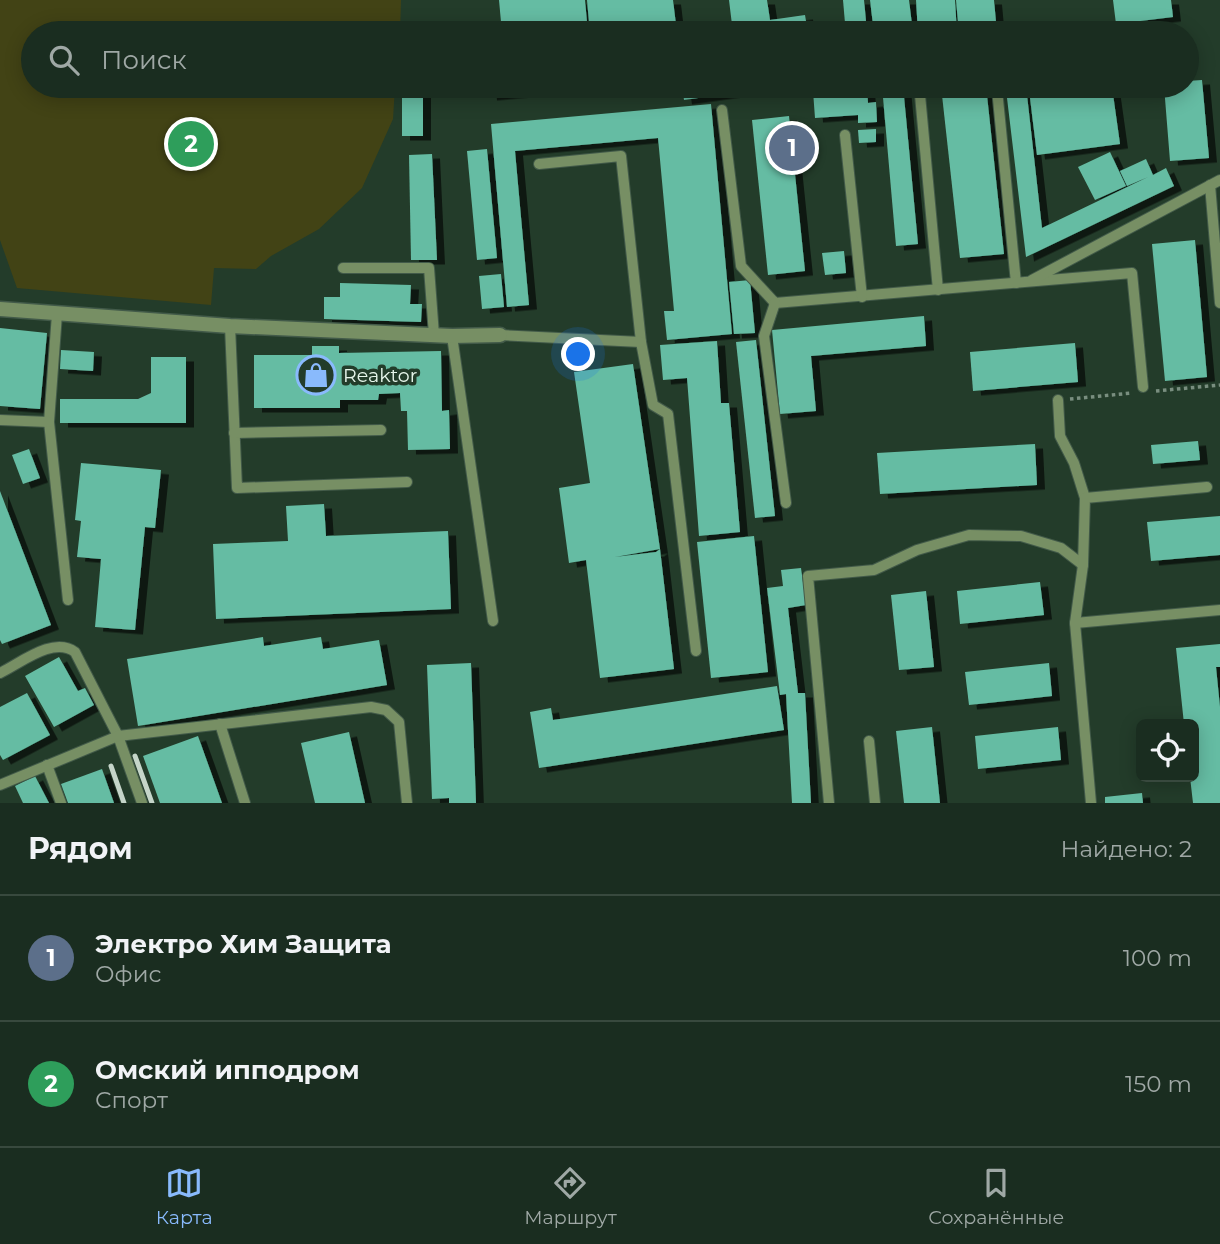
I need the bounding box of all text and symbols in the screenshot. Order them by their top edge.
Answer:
search box [21,21,1199,98]
icon: search [45,41,83,79]
text: Поиск [101,44,187,76]
pin: 2 [168,118,214,170]
pin: 1 [769,122,815,174]
your location [561,337,595,371]
shop icon: Reaktor [295,354,337,396]
place label: Reaktor [343,364,417,387]
map controls [1136,719,1199,782]
button: locate [1136,719,1199,782]
text: Рядом [28,830,133,867]
text: Найдено: 2 [1061,835,1192,863]
text: Электро Хим Защита [95,928,392,960]
text: 1 [46,944,56,972]
text: 100 m [1123,944,1192,972]
text: Офис [95,960,161,988]
text: Омский ипподром [95,1054,360,1086]
text: 2 [44,1070,58,1098]
text: 150 m [1125,1070,1192,1098]
text: Спорт [95,1086,168,1114]
tab: Карта [156,1164,213,1229]
tab: Маршрут [524,1164,617,1229]
tab: Сохранённые [928,1164,1064,1229]

